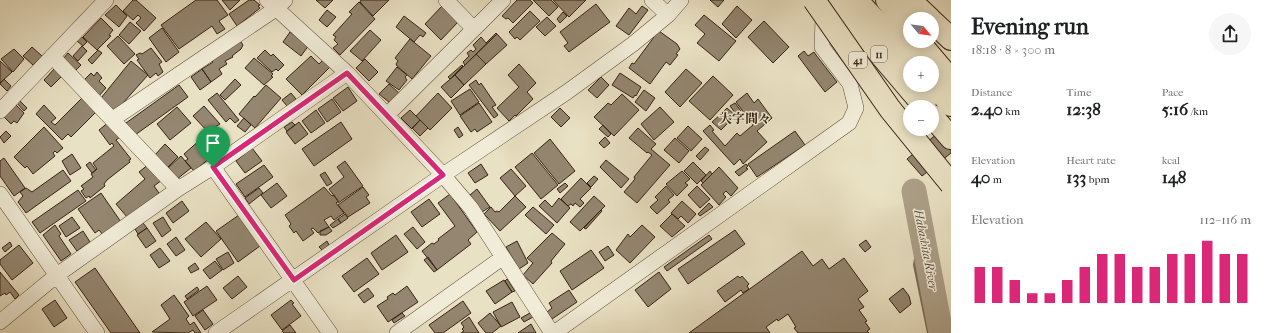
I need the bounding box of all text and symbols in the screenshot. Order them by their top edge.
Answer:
north arrow [903,12,939,48]
map controls [903,12,939,136]
button: share [1209,13,1251,55]
text: Evening run [971,14,1089,40]
text: 18:18 · 8 × 300 m [971,42,1055,57]
road number: 11 [871,46,887,62]
road number: 41 [849,52,867,68]
button: + [903,56,939,92]
text: Distance [971,86,1012,99]
text: Time [1066,86,1091,99]
text: Pace [1162,86,1184,99]
text: 2.40 [971,99,1003,119]
text: 12:38 [1066,99,1101,119]
text: 5:16 [1162,99,1188,119]
button: − [903,100,939,136]
text: km [1003,105,1020,118]
text: /km [1188,105,1208,118]
district label: 大字間々 [719,111,771,126]
pin [196,126,230,167]
icon: arrive [202,132,224,154]
text: Elevation [971,154,1015,167]
text: Heart rate [1066,154,1116,167]
text: kcal [1162,154,1180,167]
text: 40 [971,167,990,187]
text: 133 [1066,167,1086,187]
text: 148 [1162,167,1186,187]
text: m [990,173,1002,186]
text: bpm [1086,173,1110,186]
water label: Habashita River [911,208,941,293]
text: Elevation [971,212,1024,227]
text: 112–116 m [1200,212,1251,227]

